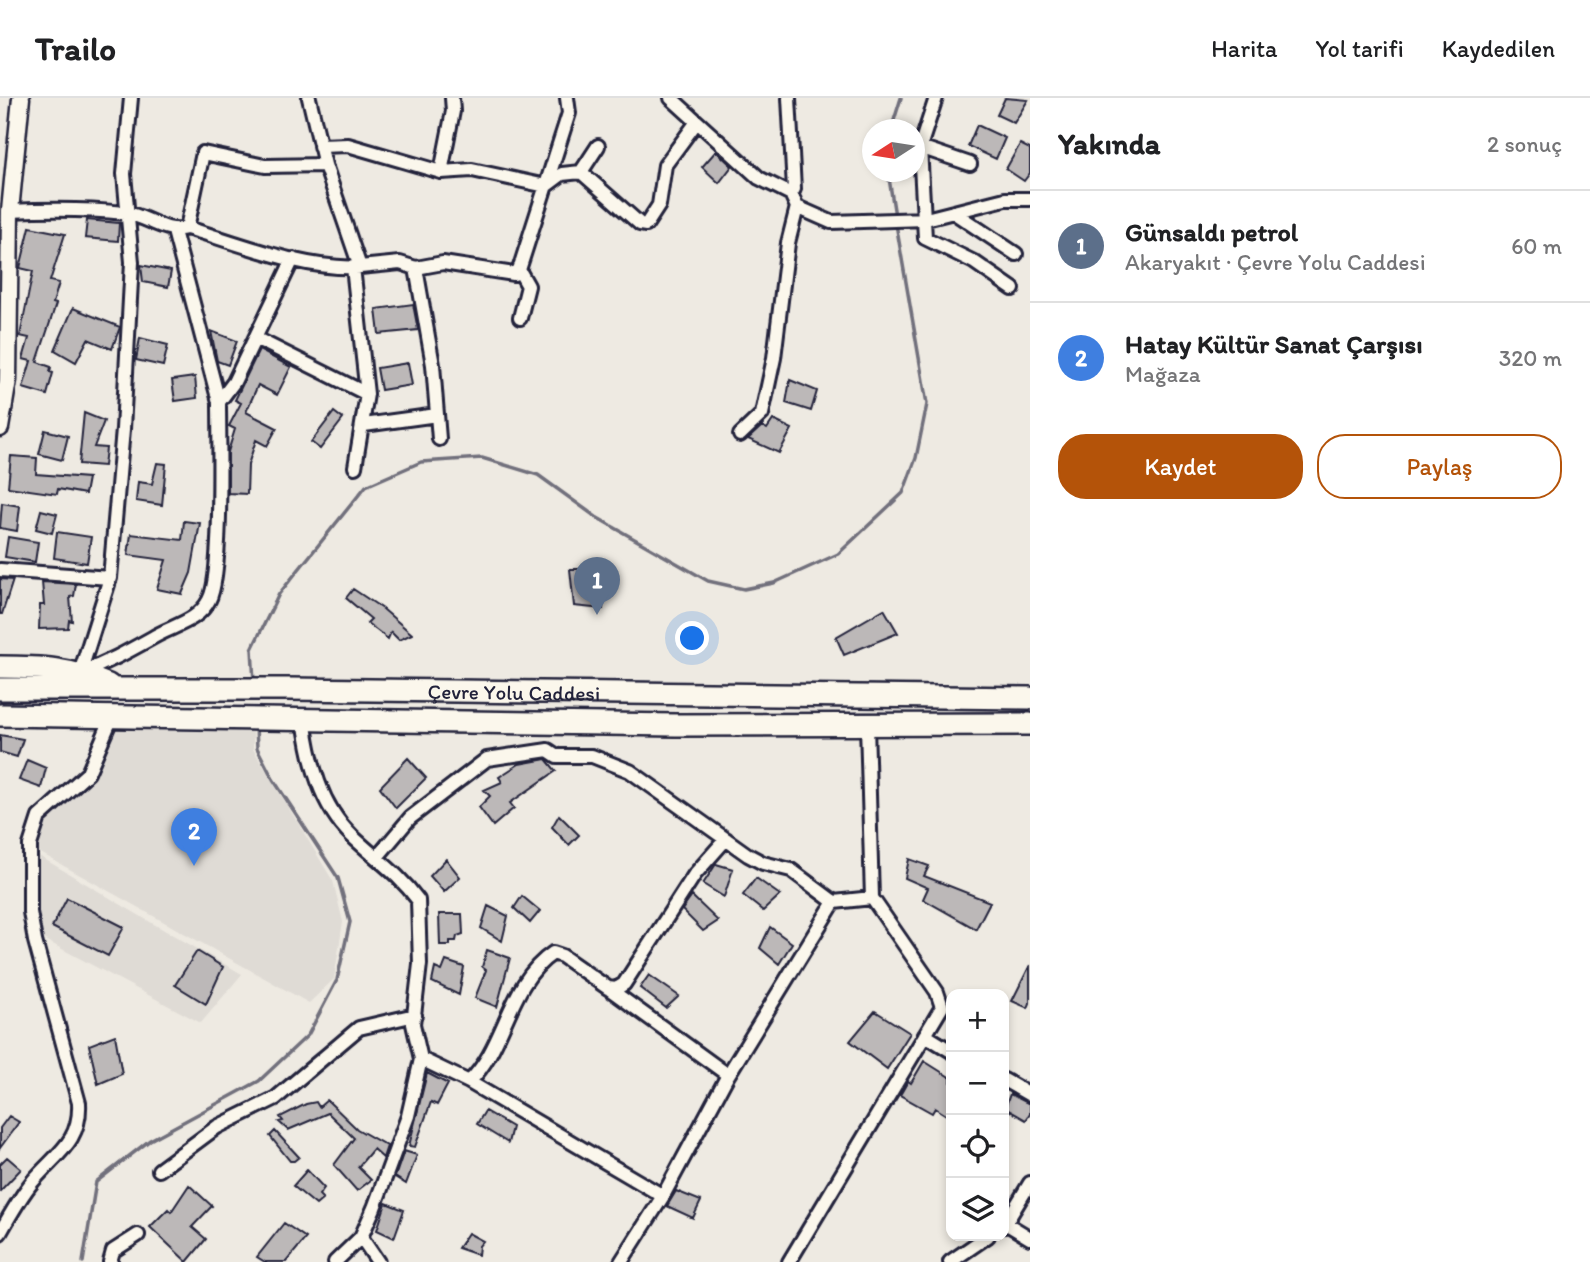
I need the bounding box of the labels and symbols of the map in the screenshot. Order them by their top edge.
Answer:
north arrow [862,119,925,182]
pin: 1 [574,557,620,615]
your location [675,621,709,655]
street label: Çevre Yolu Caddesi [428,678,600,705]
pin: 2 [171,808,217,866]

